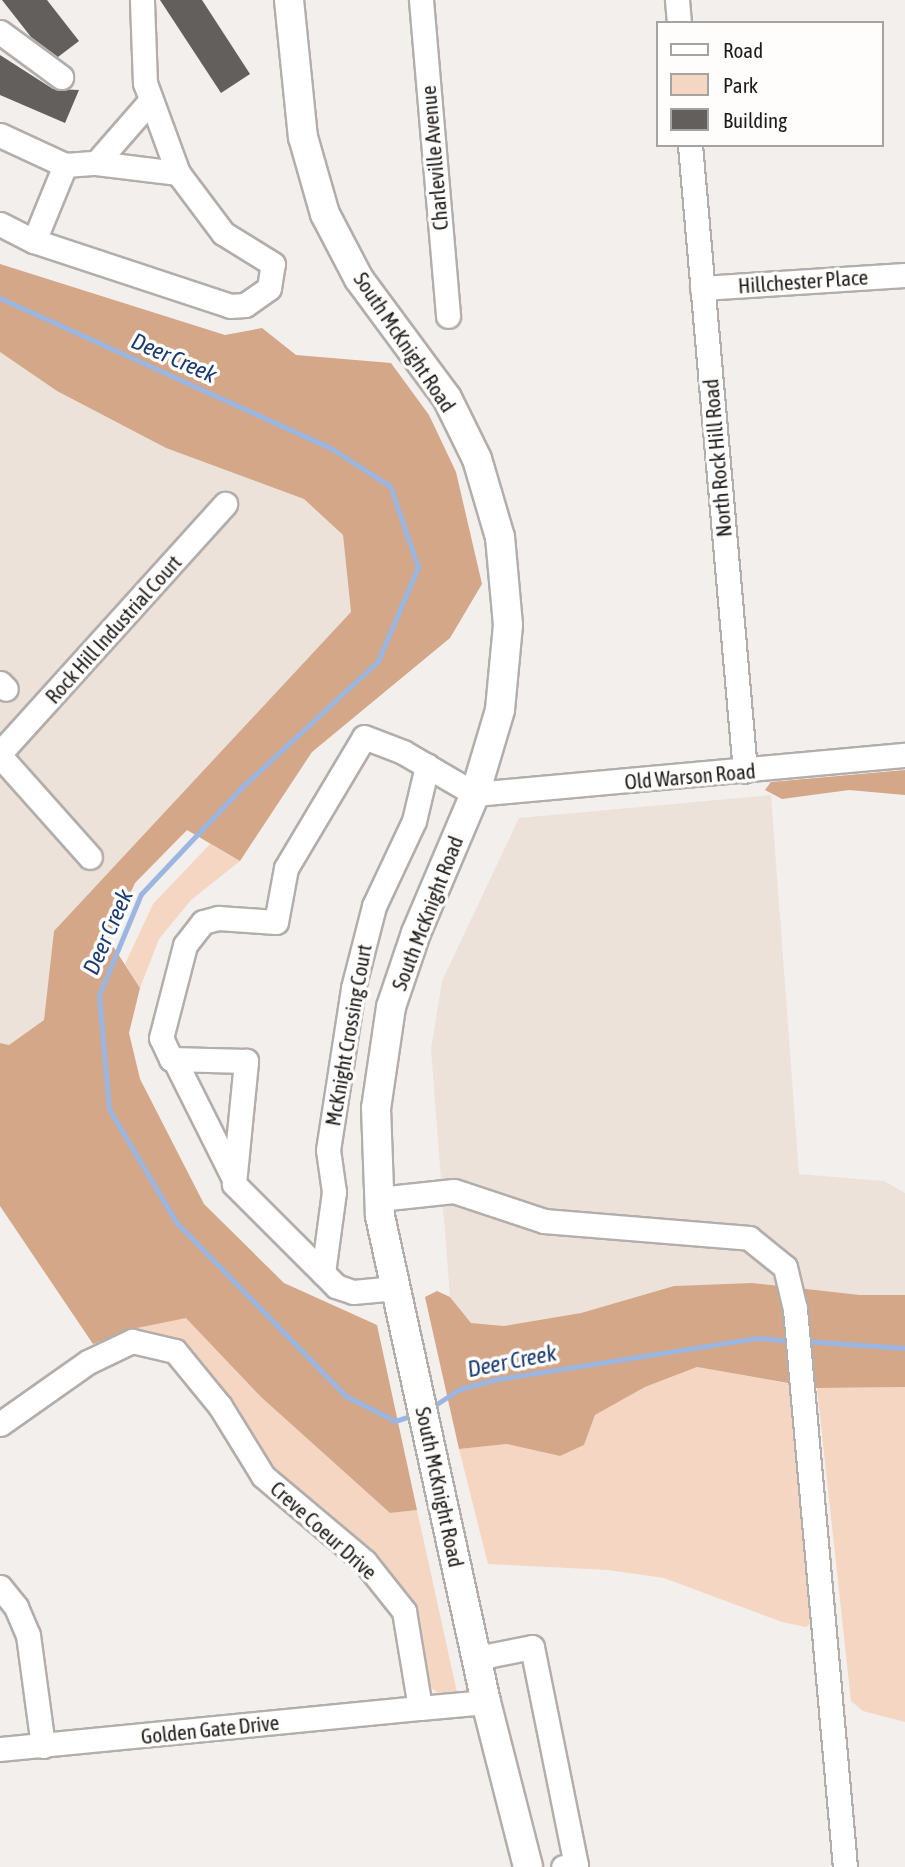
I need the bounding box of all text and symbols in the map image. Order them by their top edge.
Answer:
legend [656,21,884,147]
text: Road [723,38,763,62]
text: Park [723,73,758,97]
street label: Charleville Avenue [415,85,453,231]
text: Building [723,108,787,132]
street label: Hillchester Place [737,264,869,298]
street label: South McKnight Road [349,267,461,417]
water label: Deer Creek [127,327,221,389]
street label: North Rock Hill Road [698,378,736,538]
street label: Rock Hill Industrial Court [40,550,186,708]
street label: Old Warson Road [623,758,757,794]
street label: South McKnight Road [386,832,468,994]
water label: Deer Creek [77,885,139,979]
street label: McKnight Crossing Court [320,942,376,1128]
water label: Deer Creek [465,1339,559,1383]
street label: South McKnight Road [411,1405,469,1569]
street label: Creve Coeur Drive [266,1476,382,1584]
street label: Golden Gate Drive [140,1709,280,1749]

